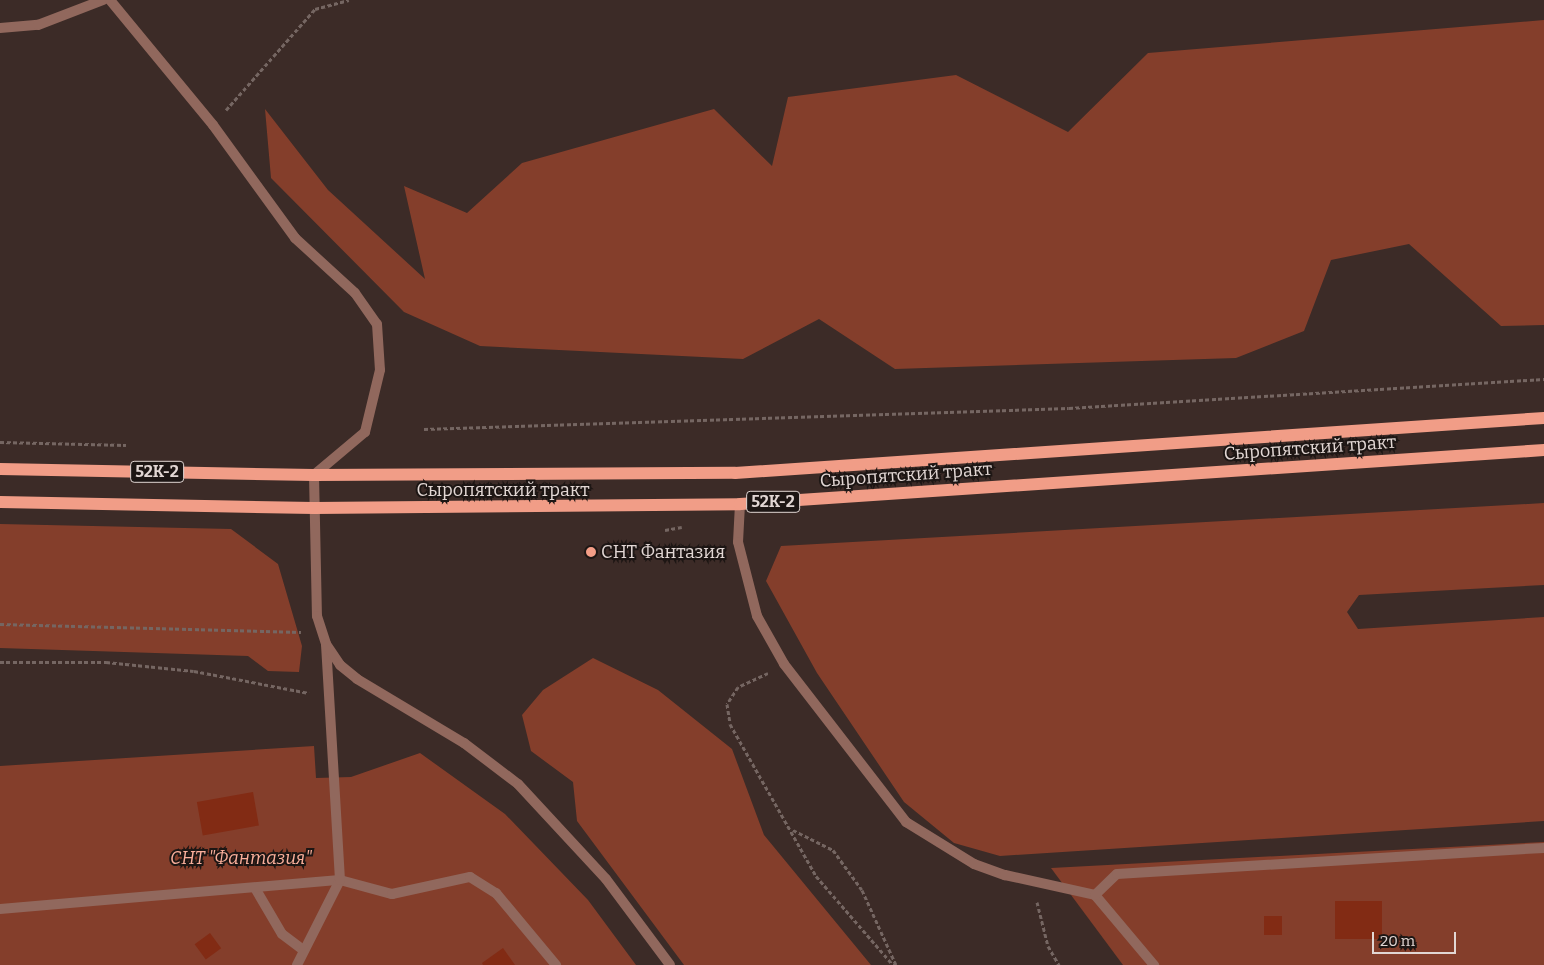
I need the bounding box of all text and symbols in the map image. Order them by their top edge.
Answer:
street label: Сыропятский тракт [1223,431,1397,465]
road number: 52К-2 [130,458,184,486]
street label: Сыропятский тракт [819,458,993,492]
street label: Сыропятский тракт [417,479,589,501]
road number: 52К-2 [746,488,800,516]
place label: СНТ Фантазия [601,541,725,563]
marker: СНТ Фантазия [585,546,597,558]
park label: СНТ "Фантазия" [170,847,312,869]
scale bar [1374,922,1458,954]
text: 20 m [1380,932,1415,950]

